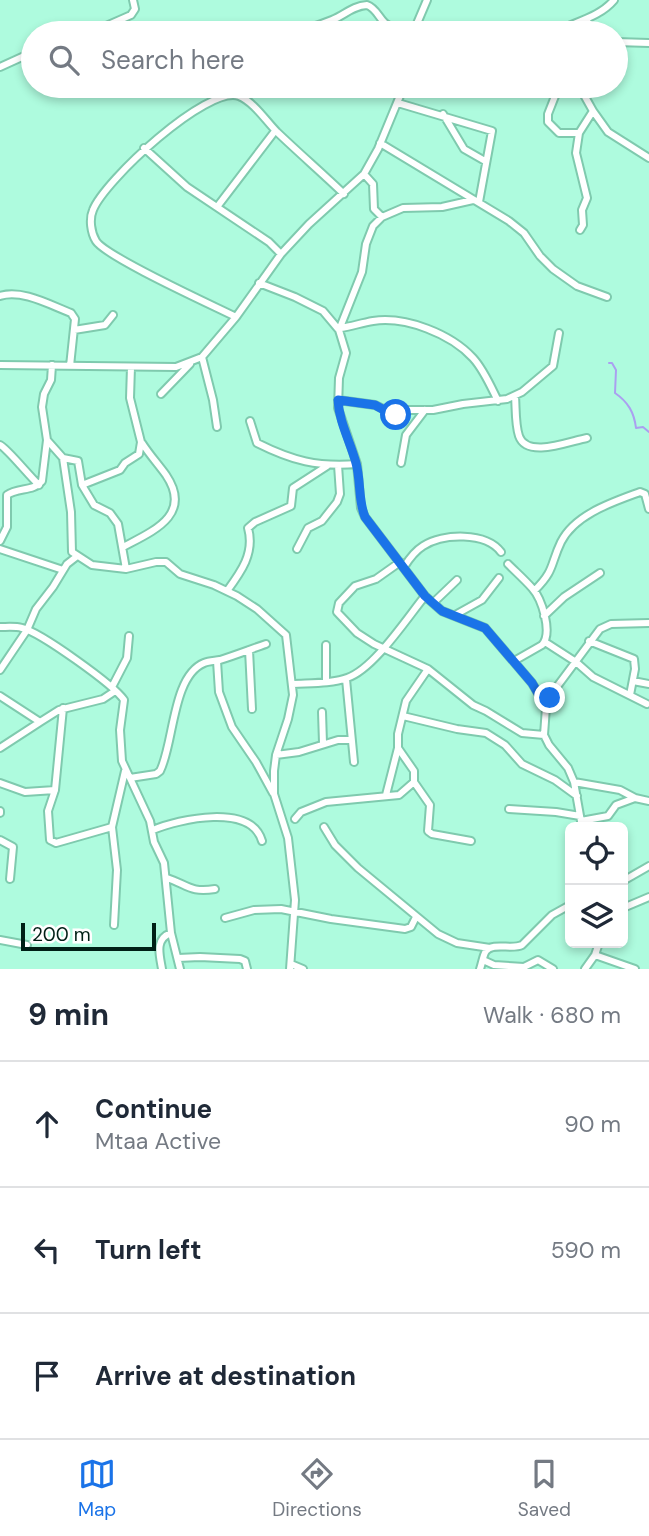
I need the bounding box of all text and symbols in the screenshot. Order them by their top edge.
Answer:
search box [21,21,628,98]
icon: search [45,41,83,79]
text: Search here [101,43,244,77]
route start [380,399,411,430]
route end [534,682,565,713]
map controls [565,822,628,948]
button: locate [565,822,628,885]
button: layers [565,885,628,948]
scale bar [21,920,156,952]
text: 200 m [32,922,91,947]
text: 9 min [28,995,109,1034]
text: Walk · 680 m [483,1000,621,1030]
text: Continue [95,1092,212,1126]
icon: ahead [28,1105,66,1143]
text: 90 m [564,1109,621,1139]
text: Mtaa Active [95,1126,221,1156]
icon: left [28,1231,66,1269]
text: Turn left [95,1233,202,1267]
text: 590 m [551,1235,621,1265]
icon: arrive [28,1357,66,1395]
text: Arrive at destination [95,1359,356,1393]
tab: Map [78,1455,116,1522]
tab: Directions [272,1455,362,1522]
tab: Saved [518,1455,571,1522]

